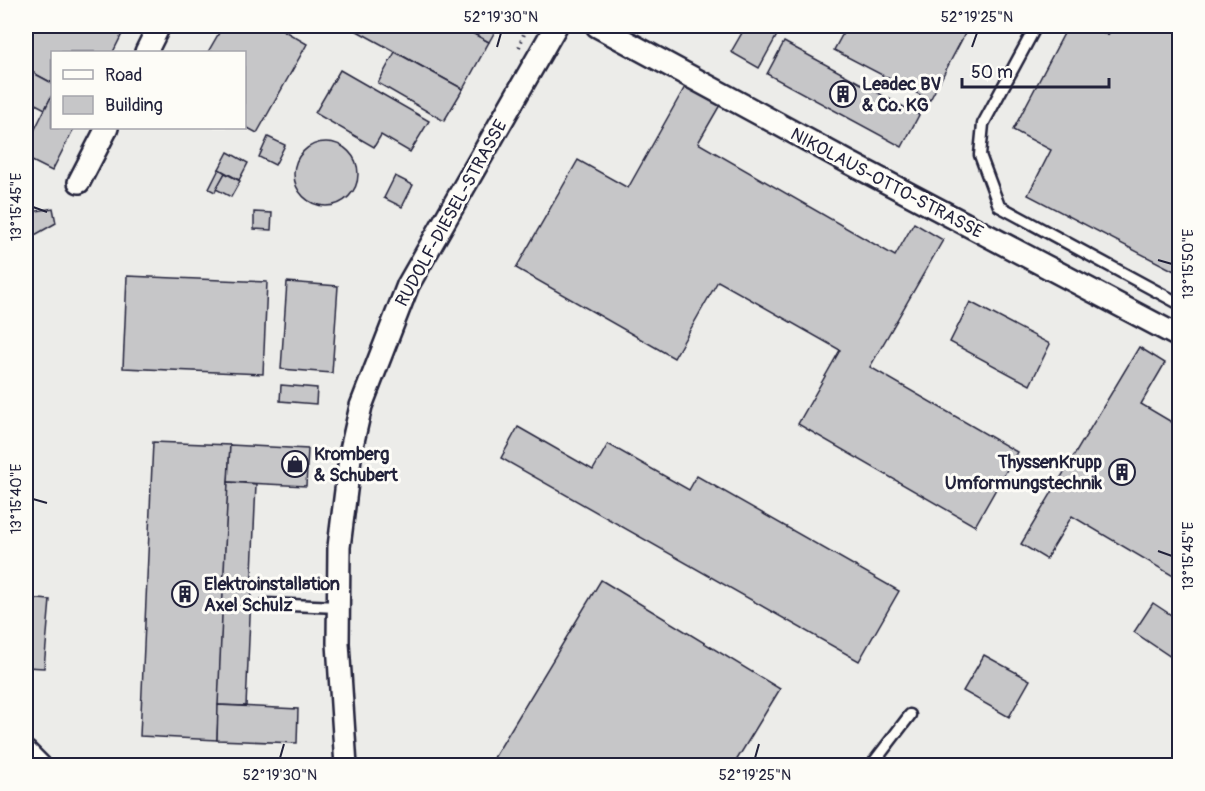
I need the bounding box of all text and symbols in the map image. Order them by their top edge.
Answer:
text: 52°19'30"N [464,8,538,27]
text: 52°19'25"N [941,8,1013,27]
legend [51,51,246,129]
scale bar [962,51,1109,89]
text: 50 m [971,61,1013,84]
text: Road [105,64,142,87]
place label: Leadec BV & Co. KG [862,73,942,117]
building icon: Leadec BV & Co. KG [828,79,858,109]
text: Building [105,94,163,117]
street label: RUDOLF-DIESEL-STRASSE [390,116,512,311]
street label: NIKOLAUS-OTTO-STRASSE [786,123,987,244]
text: 13°15'45"E [7,173,26,241]
text: 13°15'50"E [1179,229,1198,299]
place label: Kromberg & Schubert [314,443,398,487]
shop icon: Kromberg & Schubert [280,449,310,479]
place label: ThyssenKrupp Umformungstechnik [945,451,1102,495]
building icon: ThyssenKrupp Umformungstechnik [1107,457,1137,487]
text: 13°15'40"E [7,463,26,534]
text: 13°15'45"E [1179,522,1198,590]
place label: Elektroinstallation Axel Schulz [204,573,340,617]
building icon: Elektroinstallation Axel Schulz [170,579,200,609]
text: 52°19'30"N [243,766,317,785]
text: 52°19'25"N [719,766,791,785]

